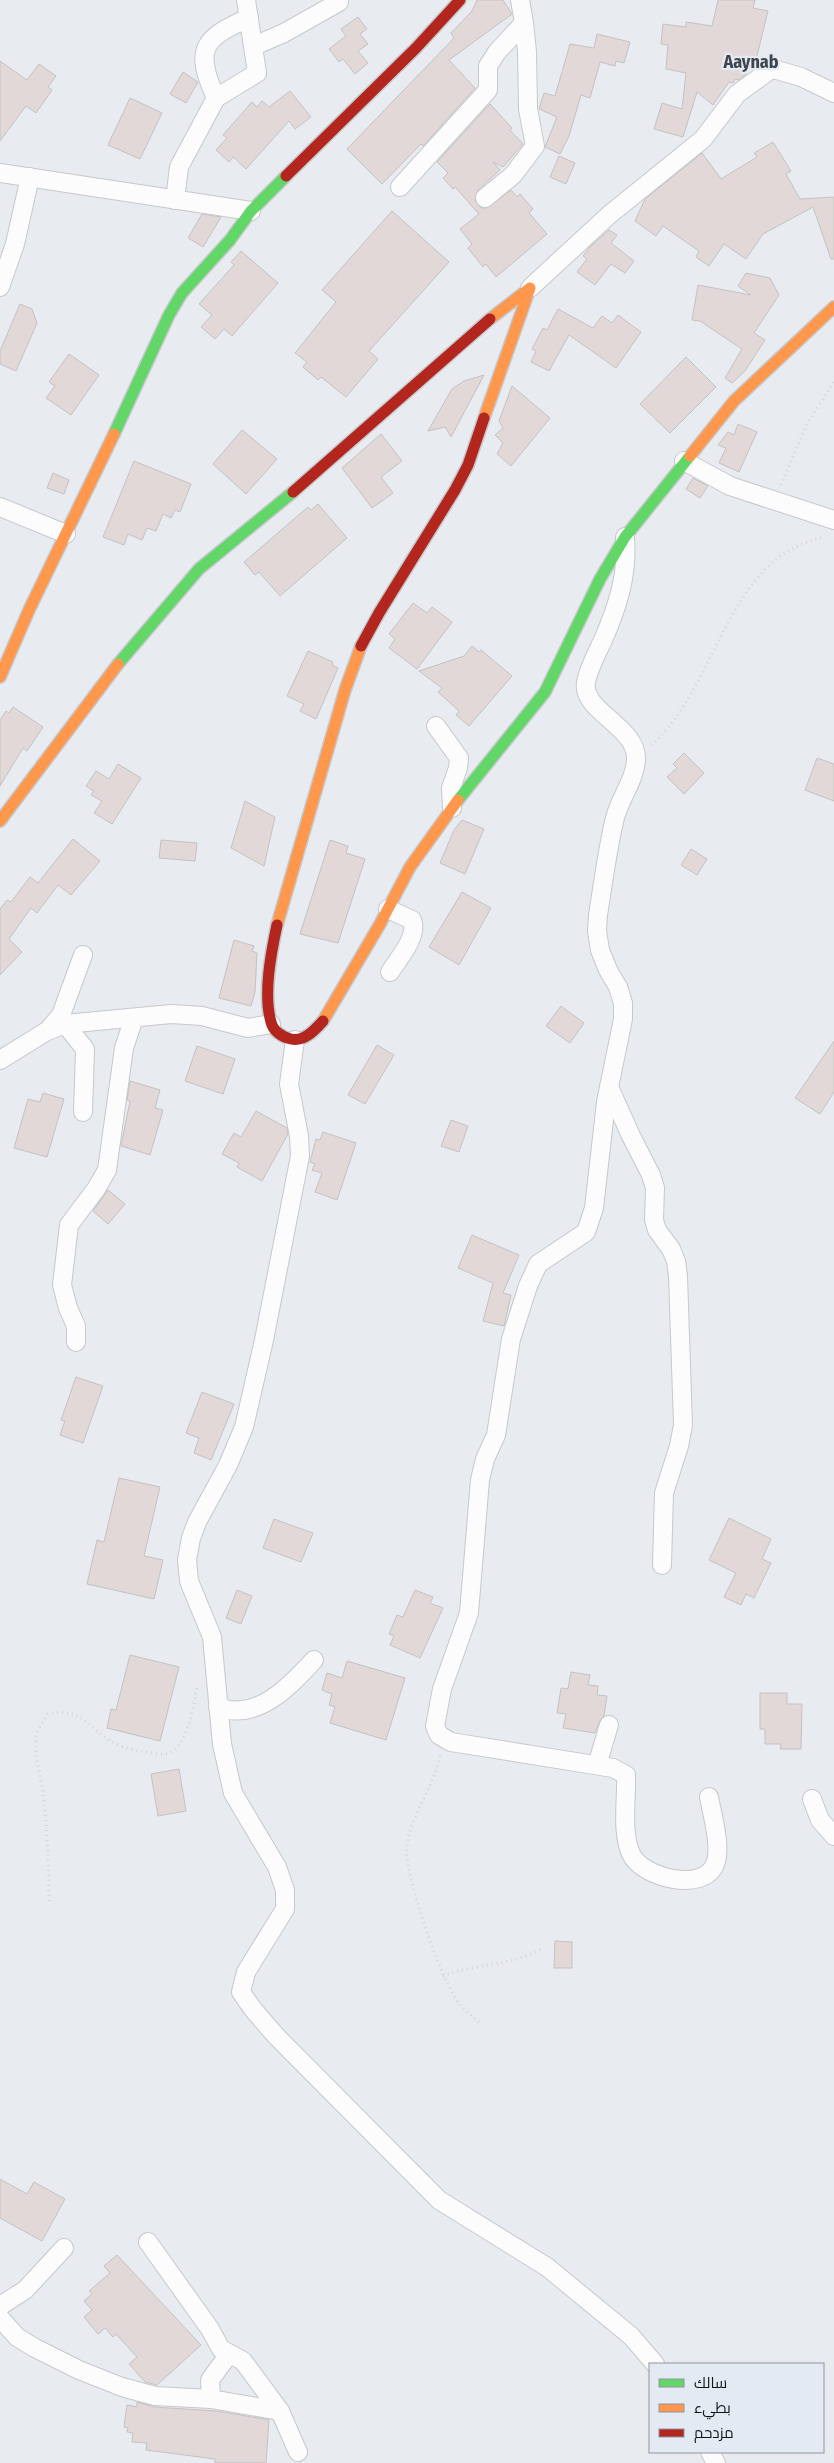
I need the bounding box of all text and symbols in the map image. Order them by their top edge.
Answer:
district label: Aaynab [722,51,779,73]
legend [649,2363,824,2453]
text: سالك [694,2374,727,2392]
text: بطيء [694,2399,731,2420]
text: مزدحم [694,2424,734,2443]

